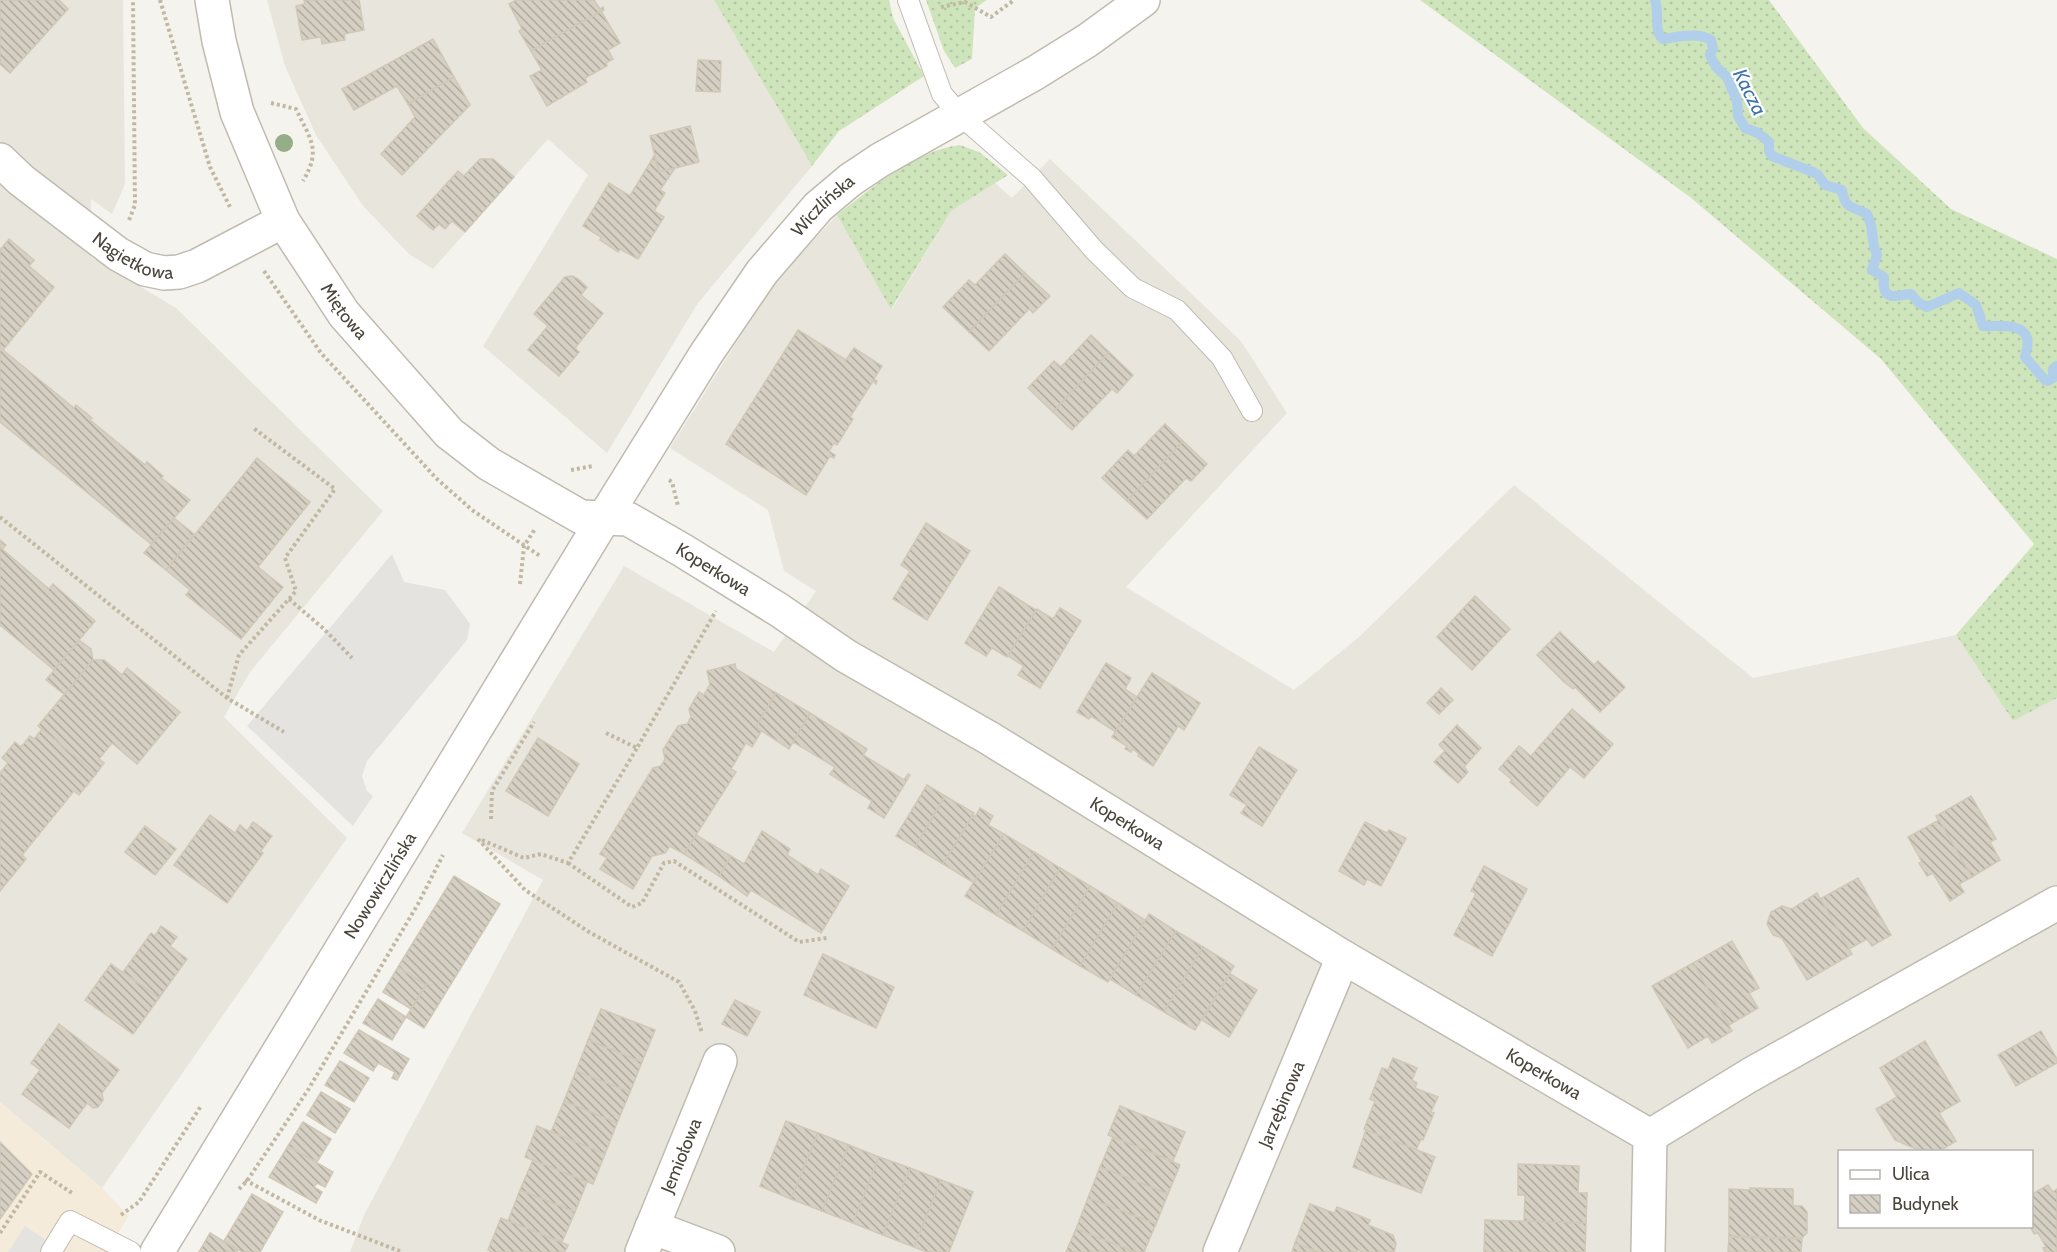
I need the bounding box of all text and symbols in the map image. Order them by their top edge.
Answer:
water label: Kacza [1728,65,1772,119]
street label: Wiczlińska [787,170,859,241]
street label: Nagietkowa [88,227,174,284]
street label: Miętowa [316,279,372,344]
street label: Koperkowa [672,538,755,601]
street label: Koperkowa [1086,792,1169,855]
street label: Nowowiczlińska [339,828,421,943]
street label: Koperkowa [1502,1043,1586,1105]
street label: Jarzębinowa [1253,1057,1310,1152]
street label: Jemiołowa [656,1115,707,1197]
legend [1838,1150,2033,1228]
text: Ulica [1892,1163,1930,1185]
text: Budynek [1892,1193,1959,1215]

